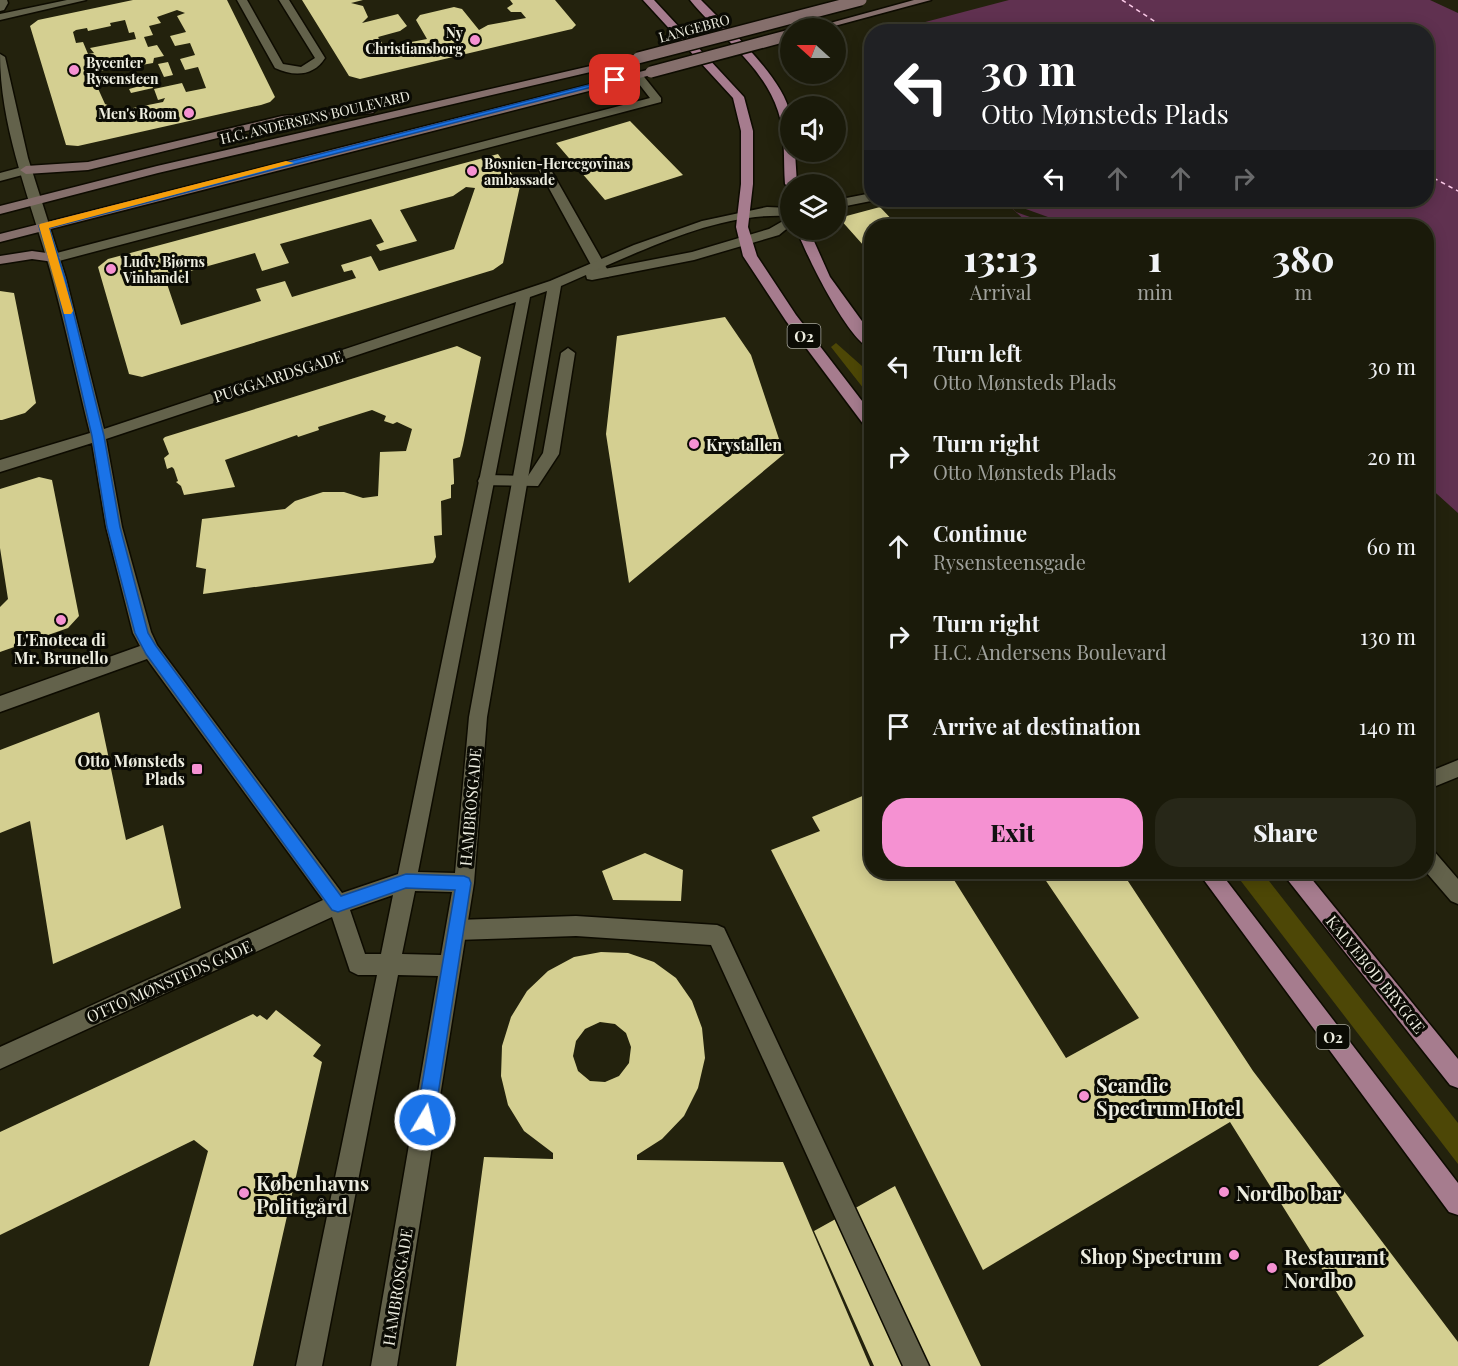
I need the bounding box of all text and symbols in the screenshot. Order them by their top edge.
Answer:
street label: LANGEBRO [656,9,732,47]
north arrow [780,18,846,84]
map controls [780,18,846,240]
place label: Ny Christiansborg [365,23,464,58]
marker: Ny Christiansborg [468,33,482,47]
text: 30 m [981,41,1076,97]
icon: left [882,48,960,126]
place label: Bycenter Rysensteen [86,53,159,88]
pin [589,54,640,105]
marker: Bycenter Rysensteen [67,63,81,77]
icon: arrive [598,63,631,96]
street label: H.C. ANDERSENS BOULEVARD [218,86,412,148]
text: Otto Mønsteds Plads [981,95,1229,131]
button: sound [780,96,846,162]
place label: Men's Room [98,104,177,123]
marker: Men's Room [182,106,196,120]
place label: Bosnien-Hercegovinas ambassade [484,154,630,189]
icon: left [1038,162,1071,195]
icon: ahead [1101,162,1134,195]
icon: ahead [1164,162,1197,195]
icon: right [1227,162,1260,195]
marker: Bosnien-Hercegovinas ambassade [465,164,479,178]
button: layers [780,174,846,240]
text: 13:13 [963,233,1038,281]
text: 1 [1148,233,1162,281]
text: 380 [1272,233,1335,281]
place label: Ludv. Bjørns Vinhandel [122,252,205,287]
marker: Ludv. Bjørns Vinhandel [104,262,118,276]
text: Arrival [970,278,1031,305]
text: min [1137,278,1173,305]
text: m [1294,278,1312,305]
road number: O2 [788,324,820,348]
text: Turn left [933,338,1022,368]
street label: PUGGAARDSGADE [210,345,346,407]
icon: left [882,350,915,383]
text: 30 m [1368,351,1416,381]
text: Otto Mønsteds Plads [933,368,1117,395]
text: Turn right [933,428,1039,458]
place label: Krystallen [706,434,782,455]
marker: Krystallen [687,437,701,451]
icon: right [882,440,915,473]
text: 20 m [1367,441,1416,471]
text: Otto Mønsteds Plads [933,458,1117,485]
text: Continue [933,518,1027,548]
icon: ahead [882,530,915,563]
text: 60 m [1366,531,1416,561]
text: Rysensteensgade [933,548,1086,575]
text: Turn right [933,608,1039,638]
marker: L'Enoteca di Mr. Brunello [54,613,68,627]
icon: right [882,620,915,653]
text: 130 m [1360,621,1416,651]
place label: L'Enoteca di Mr. Brunello [14,629,108,668]
text: H.C. Andersens Boulevard [933,638,1167,665]
icon: arrive [882,710,915,743]
text: Arrive at destination [933,711,1141,741]
text: 140 m [1359,711,1416,741]
street label: HAMBROSGADE [454,747,486,867]
place label: Otto Mønsteds Plads [77,750,185,789]
marker: Otto Mønsteds Plads [190,762,204,776]
button: Exit [882,798,1143,867]
button: Share [1155,798,1416,867]
street label: KALVEBOD BRYGGE [1322,911,1430,1037]
street label: OTTO MØNSTEDS GADE [83,935,255,1027]
road number: O2 [1316,1025,1350,1049]
place label: Scandic Spectrum Hotel [1096,1071,1241,1121]
position arrow [393,1088,457,1152]
marker: Scandic Spectrum Hotel [1077,1089,1091,1103]
place label: Københavns Politigård [256,1169,369,1219]
place label: Nordbo bar [1236,1179,1342,1206]
marker: Nordbo bar [1217,1185,1231,1199]
marker: Københavns Politigård [237,1186,251,1200]
street label: HAMBROSGADE [377,1227,417,1347]
place label: Shop Spectrum [1080,1242,1222,1269]
place label: Restaurant Nordbo [1284,1243,1387,1293]
marker: Shop Spectrum [1227,1248,1241,1262]
marker: Restaurant Nordbo [1265,1261,1279,1275]

